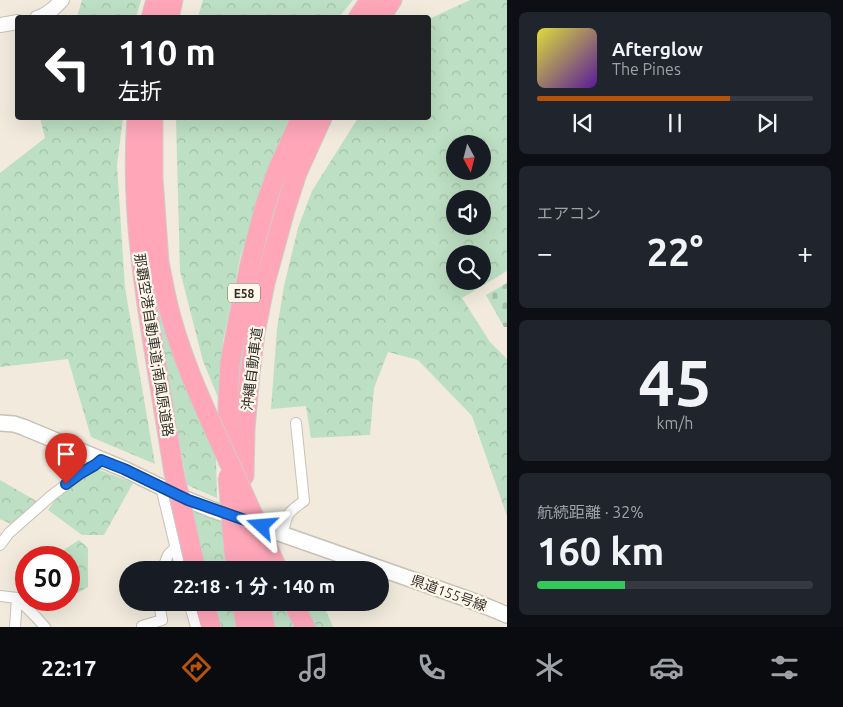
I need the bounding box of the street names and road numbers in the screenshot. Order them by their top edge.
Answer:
street label: 那覇空港自動車道;南風原道路 [132,252,176,438]
road number: E58 [228,284,260,302]
street label: 沖縄自動車道 [239,326,265,412]
street label: 県道155号線 [409,572,489,614]

